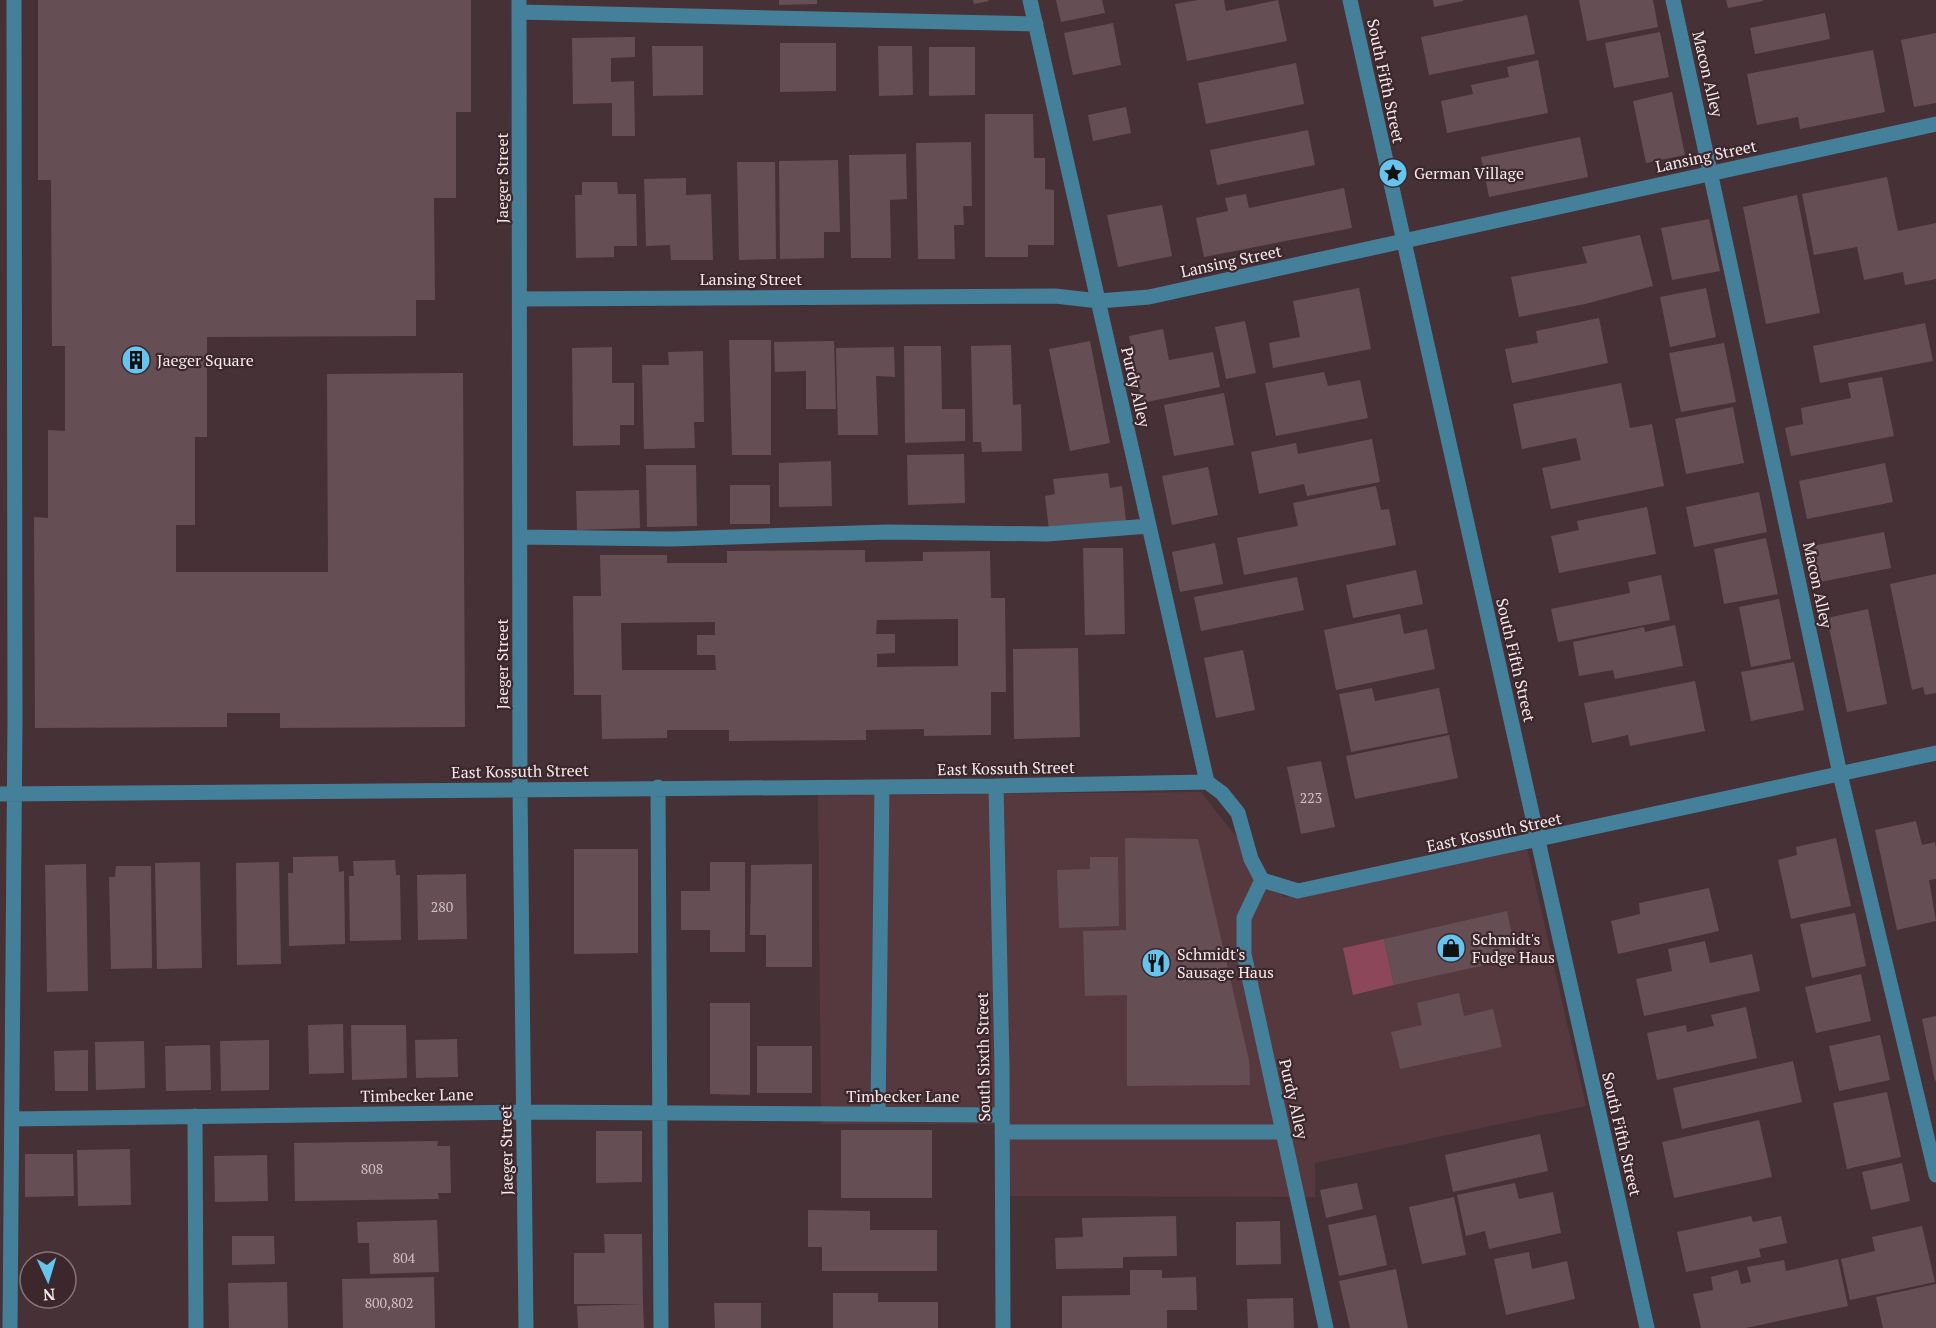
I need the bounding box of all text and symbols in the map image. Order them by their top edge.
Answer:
street label: South Fifth Street [1362,17,1410,145]
street label: Macon Alley [1687,29,1729,120]
street label: Jaeger Street [491,133,513,223]
street label: Lansing Street [1654,135,1759,177]
place icon: German Village [1377,157,1409,189]
place label: German Village [1414,162,1524,184]
street label: Lansing Street [1179,240,1284,282]
street label: Lansing Street [700,268,802,290]
building icon: Jaeger Square [120,344,152,376]
street label: Purdy Alley [1116,345,1156,430]
place label: Jaeger Square [157,349,254,371]
street label: Macon Alley [1798,540,1838,631]
street label: South Fifth Street [1491,596,1541,724]
street label: Jaeger Street [491,619,513,709]
street label: East Kossuth Street [937,756,1075,780]
street label: East Kossuth Street [451,759,589,783]
house number: 223 [1300,788,1322,807]
street label: East Kossuth Street [1424,807,1564,857]
house number: 280 [431,897,453,916]
place label: Schmidt's Fudge Haus [1472,928,1555,968]
shop icon: Schmidt's Fudge Haus [1435,932,1467,964]
place label: Schmidt's Sausage Haus [1177,943,1274,983]
restaurant icon: Schmidt's Sausage Haus [1140,947,1172,979]
street label: South Sixth Street [971,992,995,1122]
street label: Purdy Alley [1274,1057,1314,1142]
street label: South Fifth Street [1597,1070,1647,1198]
street label: Timbecker Lane [360,1083,474,1107]
street label: Timbecker Lane [846,1085,960,1107]
street label: Jaeger Street [494,1104,518,1196]
house number: 808 [361,1159,383,1178]
house number: 804 [393,1248,416,1267]
north arrow [18,1250,78,1310]
text: N [42,1284,56,1306]
house number: 800,802 [365,1293,413,1312]

